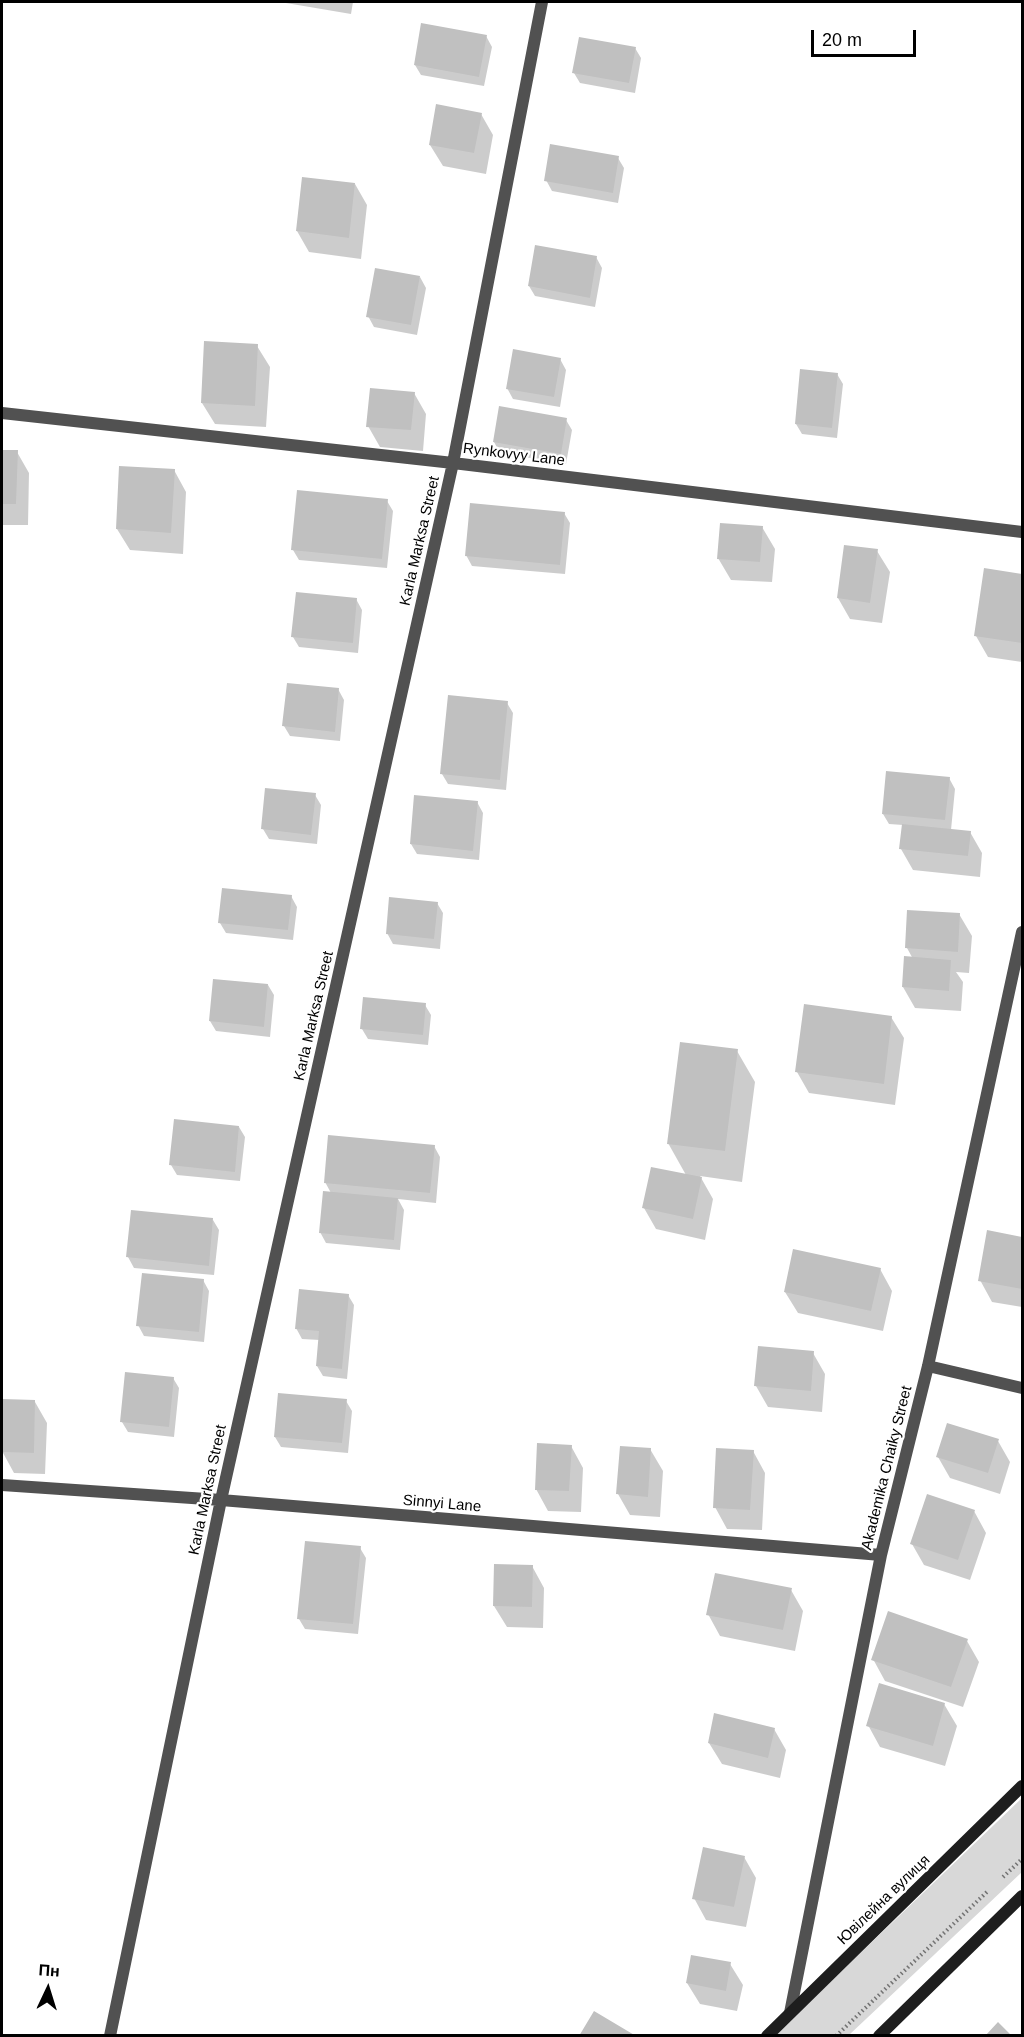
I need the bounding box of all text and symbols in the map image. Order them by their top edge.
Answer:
scale bar [814,18,919,56]
text: 20 m [822,30,862,50]
street label: Rynkovyy Lane [462,440,566,470]
street label: Karla Marksa Street [396,474,444,608]
street label: Karla Marksa Street [290,949,338,1083]
street label: Akademika Chaiky Street [858,1384,916,1552]
street label: Karla Marksa Street [185,1423,231,1557]
street label: Sinnyi Lane [402,1492,482,1516]
street label: Ювілейна вулиця [834,1851,934,1949]
north arrow [18,1959,78,2019]
text: Пн [38,1961,60,1980]

